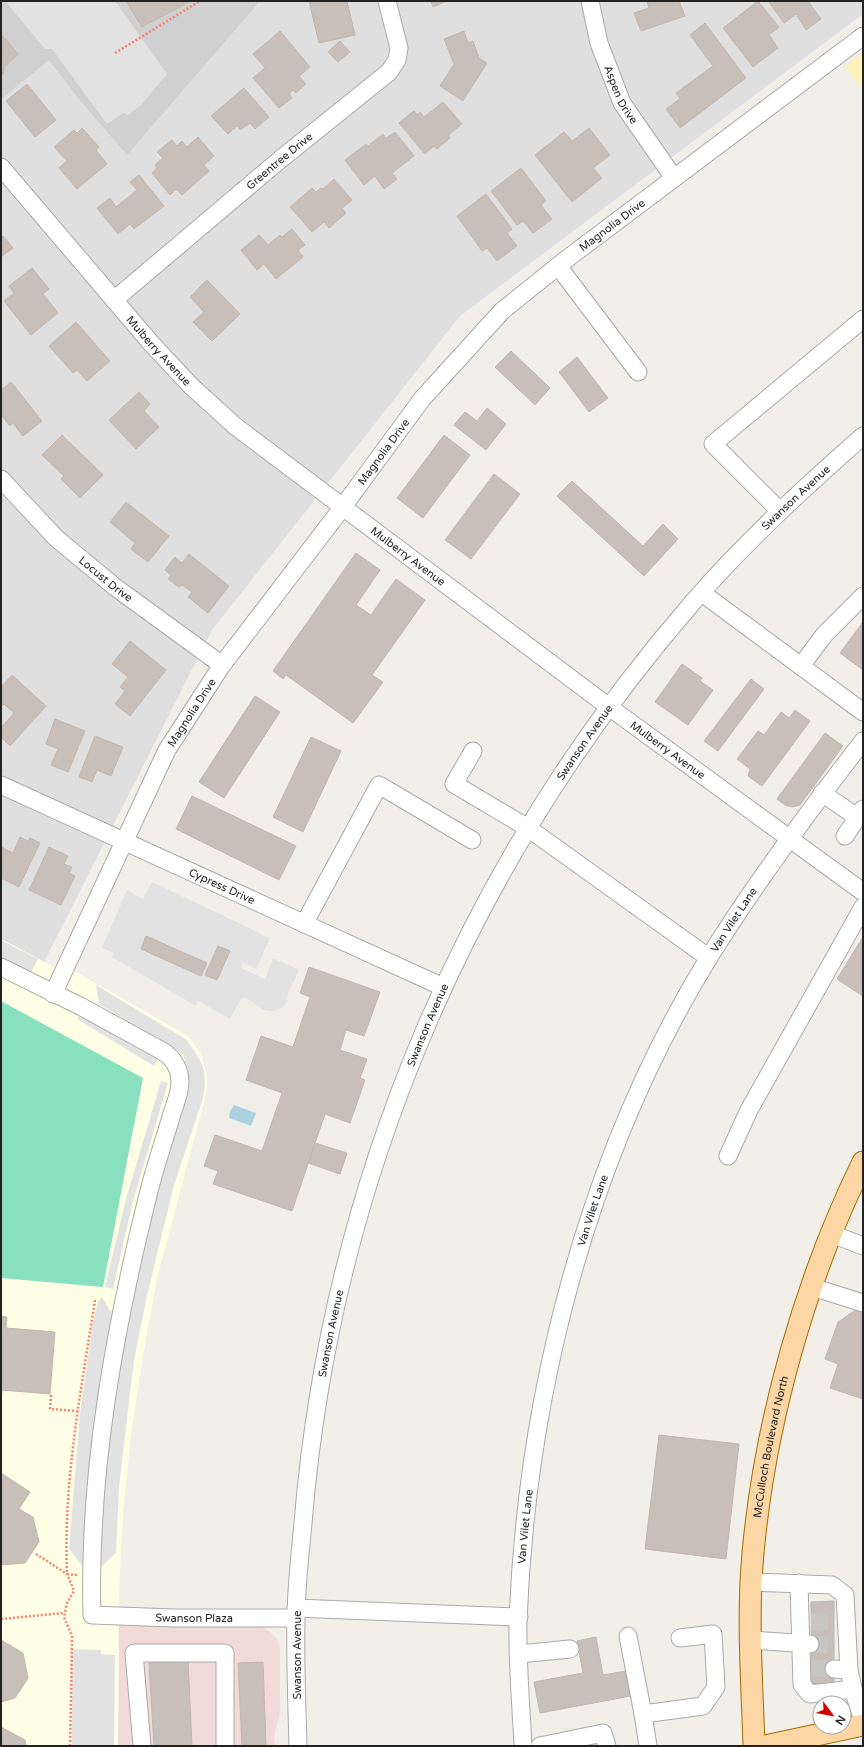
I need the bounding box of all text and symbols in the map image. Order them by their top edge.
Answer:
street label: Aspen Drive [602,63,641,126]
street label: Greentree Drive [243,130,315,192]
street label: Magnolia Drive [577,196,647,254]
street label: Mulberry Avenue [124,313,194,388]
street label: Magnolia Drive [355,416,412,487]
street label: Swanson Avenue [759,462,832,533]
street label: Mulberry Avenue [368,524,448,588]
street label: Locust Drive [76,553,135,604]
street label: Magnolia Drive [164,676,218,749]
street label: Swanson Avenue [554,702,615,782]
street label: Mulberry Avenue [628,718,708,782]
street label: Cypress Drive [187,865,257,907]
street label: Van Vilet Lane [708,885,759,954]
street label: Swanson Avenue [404,981,451,1068]
street label: Van Vilet Lane [574,1173,611,1248]
street label: Swanson Avenue [315,1288,346,1378]
street label: McCulloch Boulevard North [750,1374,791,1518]
street label: Van Vilet Lane [515,1489,535,1564]
street label: Swanson Plaza [155,1611,233,1625]
street label: Swanson Avenue [291,1611,304,1699]
north arrow [812,1695,852,1735]
text: N [832,1713,848,1727]

